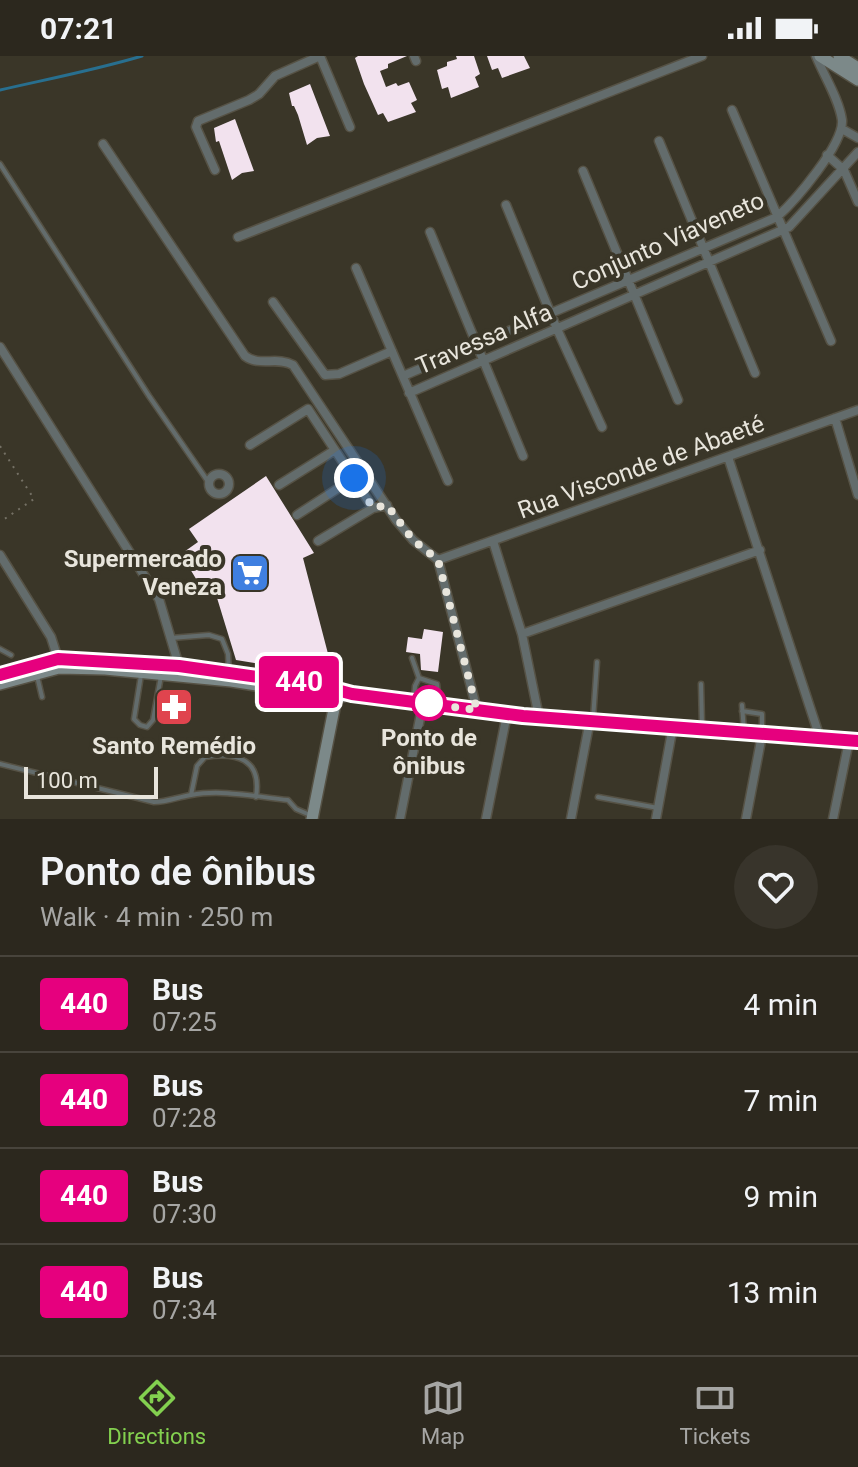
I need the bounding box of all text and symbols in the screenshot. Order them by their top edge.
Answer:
text: 07:21 [40,11,117,46]
street label: Conjunto Viaveneto [568,186,768,296]
street label: Travessa Alfa [412,298,556,380]
street label: Rua Visconde de Abaeté [514,409,768,525]
your location [334,458,374,498]
place label: Supermercado Veneza [64,545,222,601]
supermarket icon: Supermercado Veneza [229,552,271,594]
line badge: 440 [253,656,345,708]
text: 440 [275,665,323,698]
pharmacy icon: Santo Remédio [153,686,195,728]
marker: Ponto de ônibus [412,686,446,720]
place label: Ponto de ônibus [381,724,477,780]
place label: Santo Remédio [92,732,256,760]
scale bar [24,763,158,799]
text: 100 m [36,768,98,793]
button: heart [734,845,818,929]
text: Ponto de ônibus [40,850,316,894]
text: Walk · 4 min · 250 m [40,902,273,932]
text: Bus [152,972,203,1007]
text: 440 [60,987,108,1020]
text: 4 min [744,987,818,1022]
text: 07:25 [152,1007,217,1037]
text: Bus [152,1068,203,1103]
text: 440 [60,1083,108,1116]
text: 7 min [744,1083,818,1118]
text: 07:28 [152,1103,217,1133]
text: Bus [152,1164,203,1199]
text: 440 [60,1179,108,1212]
text: 9 min [744,1179,818,1214]
text: 07:30 [152,1199,217,1229]
text: Bus [152,1260,203,1295]
text: 440 [60,1275,108,1308]
text: 13 min [727,1275,818,1310]
text: 07:34 [152,1295,217,1325]
tab: Directions [107,1376,206,1449]
tab: Map [421,1376,465,1449]
tab: Tickets [680,1376,751,1449]

